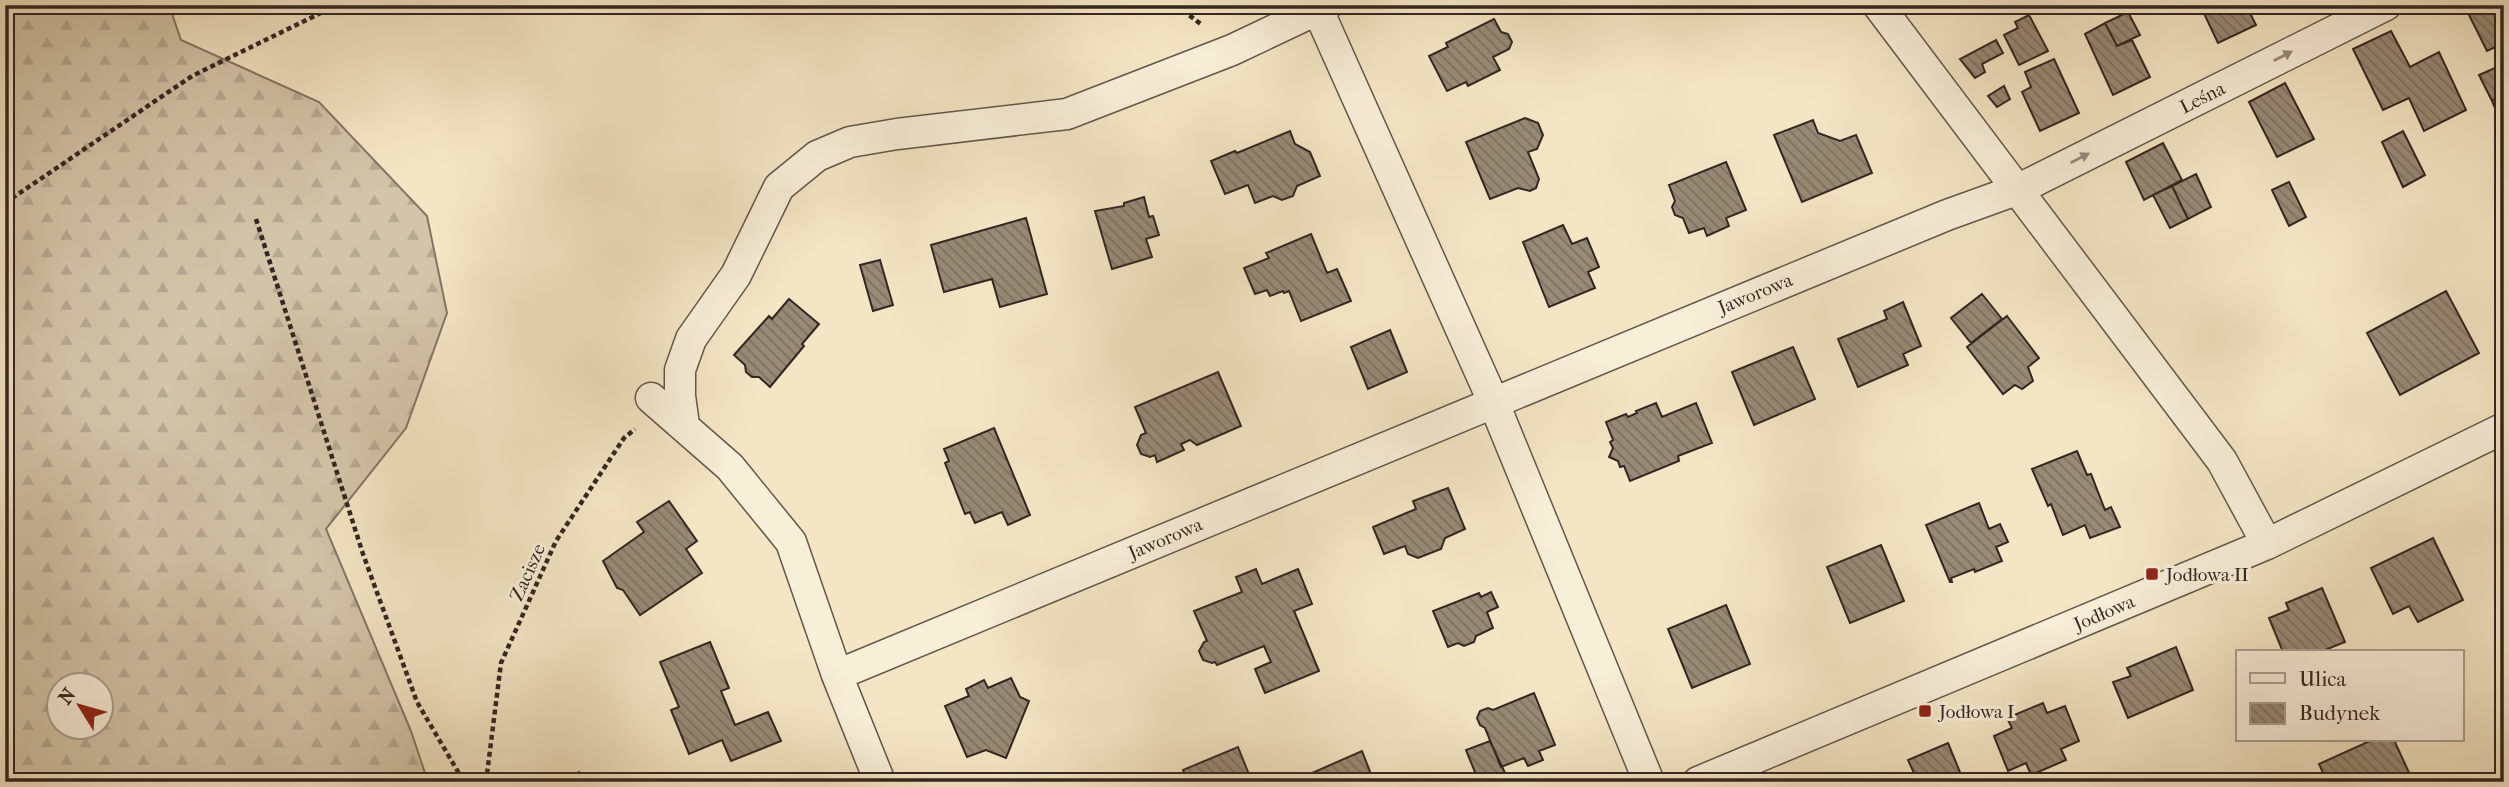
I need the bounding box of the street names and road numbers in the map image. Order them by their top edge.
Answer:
street label: Leśna [2176,77,2229,119]
street label: Jaworowa [1713,269,1796,320]
street label: Jaworowa [1123,513,1206,565]
street label: Zacisze [506,540,550,604]
street label: Jodłowa [2069,590,2138,636]

